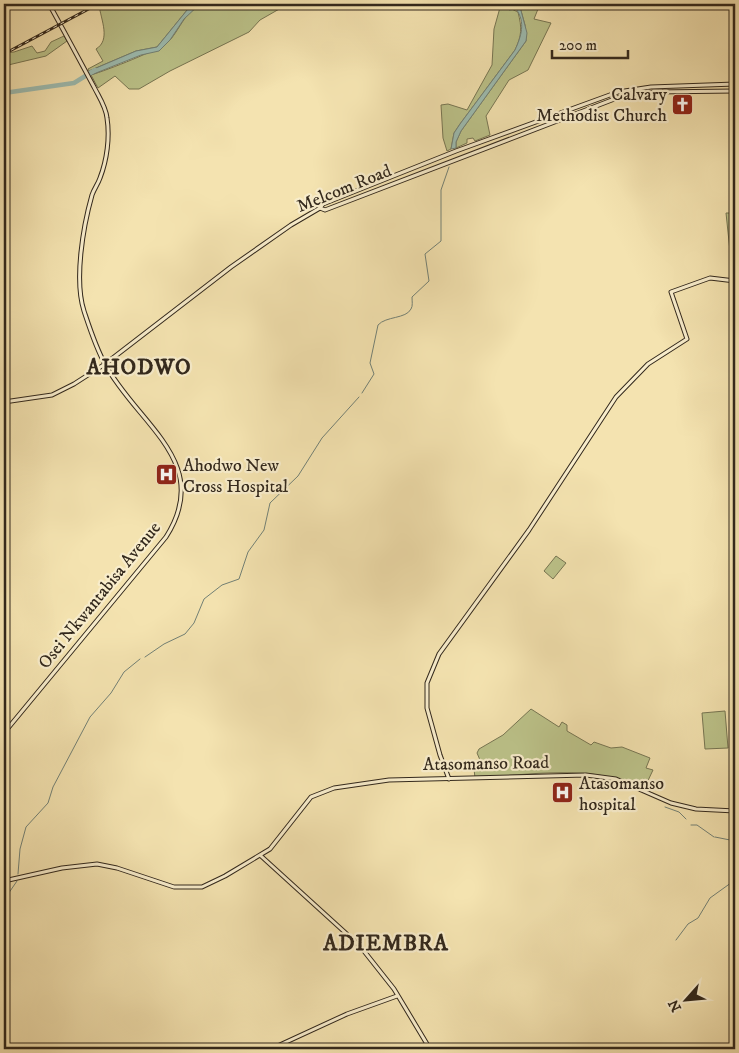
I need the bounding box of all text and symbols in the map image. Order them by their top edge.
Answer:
scale bar [552,28,628,60]
text: 200 m [559,36,597,55]
place label: Calvary Methodist Church [536,84,668,127]
church icon: Calvary Methodist Church [671,92,695,116]
street label: Melcom Road [294,160,395,218]
district label: AHODWO [85,354,192,381]
place label: Ahodwo New Cross Hospital [183,455,289,498]
hospital icon: Ahodwo New Cross Hospital [155,463,179,487]
street label: Osei Nkwantabisa Avenue [34,518,166,674]
street label: Atasomanso Road [423,752,549,776]
place label: Atasomanso hospital [579,773,664,816]
hospital icon: Atasomanso hospital [551,781,575,805]
district label: ADIEMBRA [322,930,449,957]
north arrow [662,976,712,1026]
text: N [664,996,686,1015]

